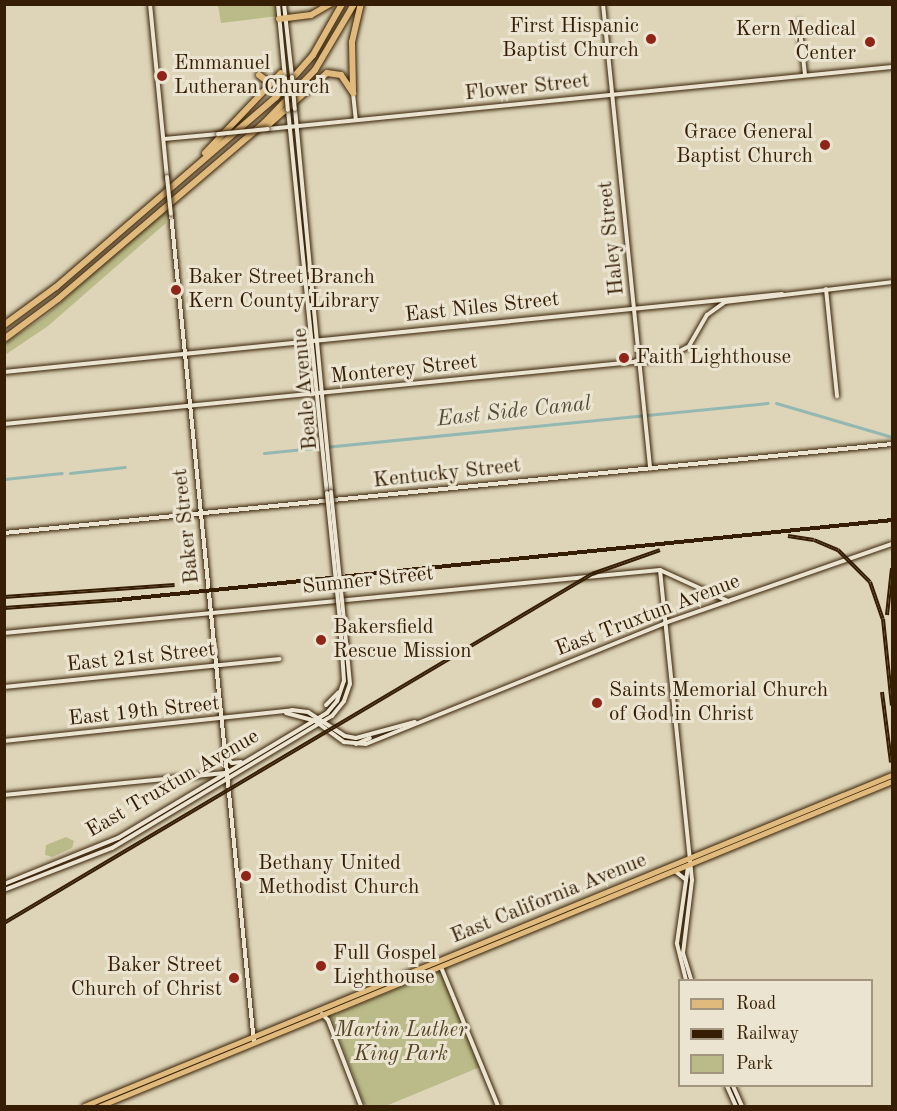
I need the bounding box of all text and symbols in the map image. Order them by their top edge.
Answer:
place label: First Hispanic Baptist Church [502,14,639,64]
place label: Kern Medical Center [736,17,856,67]
marker: First Hispanic Baptist Church [644,32,658,46]
marker: Kern Medical Center [861,33,879,51]
place label: Emmanuel Lutheran Church [174,51,330,101]
marker: Emmanuel Lutheran Church [155,69,169,83]
street label: Flower Street [464,69,590,107]
place label: Grace General Baptist Church [676,120,813,170]
marker: Grace General Baptist Church [818,138,832,152]
street label: Haley Street [593,180,631,296]
place label: Baker Street Branch Kern County Library [188,265,380,315]
marker: Baker Street Branch Kern County Library [169,283,183,297]
street label: East Niles Street [404,287,560,329]
street label: Beale Avenue [288,327,324,451]
place label: Faith Lighthouse [636,345,791,371]
street label: Monterey Street [329,350,479,390]
marker: Faith Lighthouse [617,351,631,365]
water label: East Side Canal [436,391,592,433]
street label: Kentucky Street [372,454,522,494]
street label: Baker Street [168,467,206,585]
street label: Sumner Street [301,562,435,600]
street label: East Truxtun Avenue [552,569,744,663]
place label: Bakersfield Rescue Mission [333,615,472,665]
marker: Bakersfield Rescue Mission [314,633,328,647]
street label: East 21st Street [65,638,217,678]
place label: Saints Memorial Church of God in Christ [609,678,828,728]
street label: East 19th Street [67,692,221,732]
marker: Saints Memorial Church of God in Christ [590,696,604,710]
street label: East Truxtun Avenue [82,724,264,844]
street label: East California Avenue [447,848,651,950]
place label: Bethany United Methodist Church [258,851,419,901]
marker: Bethany United Methodist Church [239,869,253,883]
place label: Full Gospel Lighthouse [333,941,436,991]
place label: Baker Street Church of Christ [71,953,222,1003]
marker: Full Gospel Lighthouse [314,959,328,973]
marker: Baker Street Church of Christ [227,971,241,985]
legend [678,979,873,1087]
text: Road [736,995,776,1013]
park label: Martin Luther King Park [335,1018,467,1068]
text: Railway [736,1025,799,1043]
text: Park [736,1055,773,1073]

